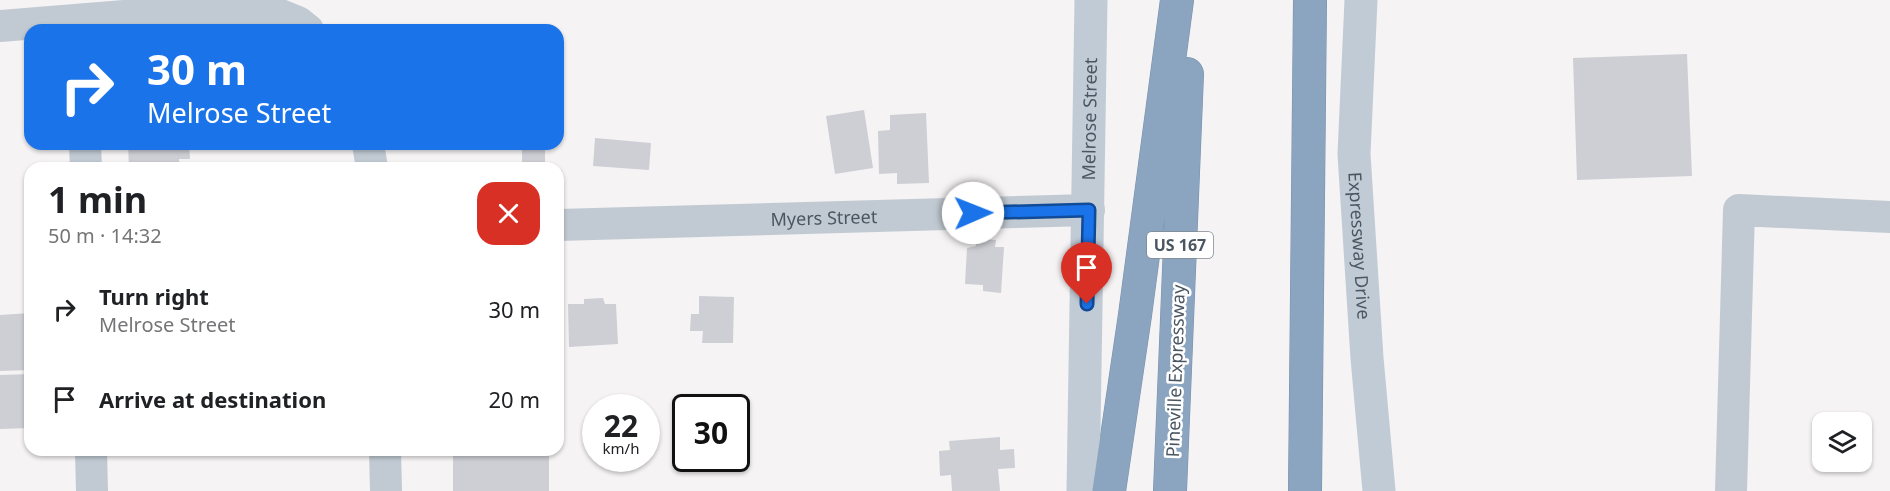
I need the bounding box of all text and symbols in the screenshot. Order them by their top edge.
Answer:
text: 30 m [147,40,247,97]
icon: right [48,48,126,126]
street label: Melrose Street [1076,57,1102,181]
text: Melrose Street [147,94,331,131]
street label: Expressway Drive [1343,171,1377,320]
text: 1 min [48,175,147,224]
position arrow [941,181,1005,245]
button: close [477,182,540,245]
street label: Myers Street [770,204,878,231]
text: 50 m · 14:32 [48,222,162,249]
road number: US 167 [1147,232,1213,258]
pin [1061,242,1112,304]
icon: arrive [1070,251,1103,284]
text: Turn right [99,281,209,311]
street label: Pineville Expressway [1160,283,1190,458]
icon: right [48,293,81,326]
text: 30 m [489,294,540,324]
text: Melrose Street [99,311,235,338]
icon: arrive [48,383,81,416]
text: Arrive at destination [99,384,326,414]
text: 20 m [489,384,540,414]
speed limit sign: 30 [672,394,750,472]
text: 22 [604,405,638,446]
map controls [1812,412,1872,472]
button: layers [1812,412,1872,472]
text: km/h [603,438,639,458]

